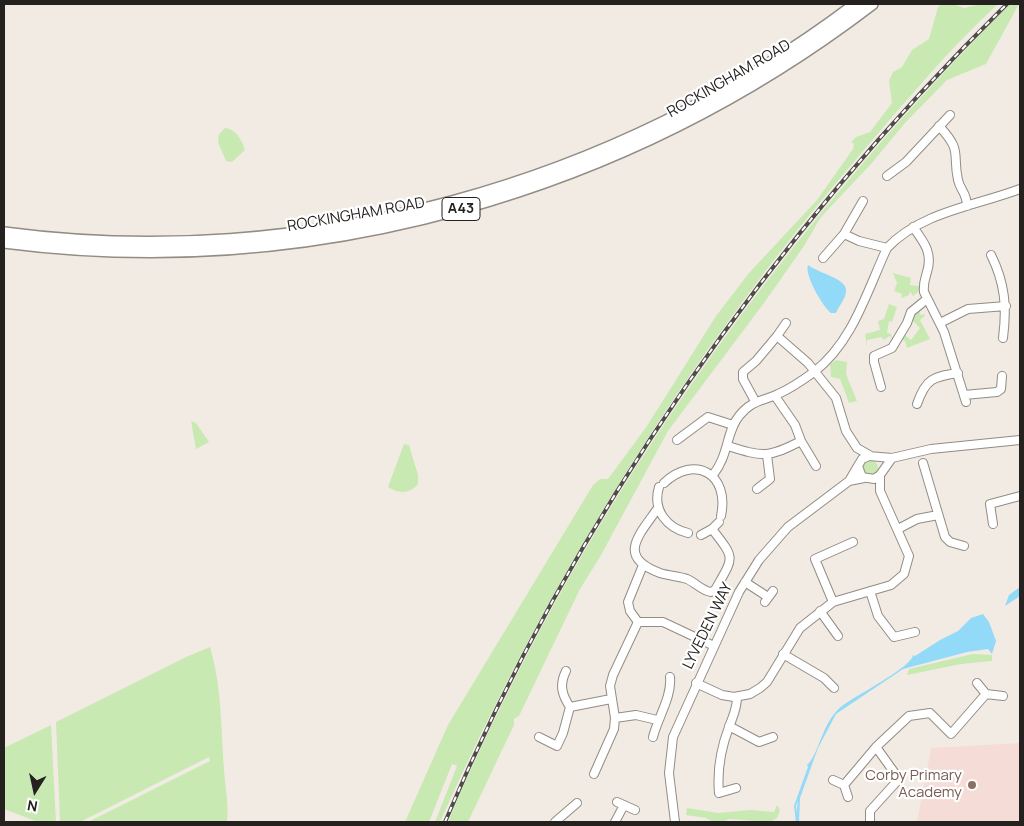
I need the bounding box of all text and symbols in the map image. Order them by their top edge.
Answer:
street label: ROCKINGHAM ROAD [664,36,794,122]
street label: ROCKINGHAM ROAD [286,194,426,236]
road number: A43 [442,198,480,220]
street label: LYVEDEN WAY [679,580,737,672]
north arrow [10,766,60,816]
place label: Corby Primary Academy [865,767,962,802]
marker: Corby Primary Academy [966,779,978,791]
text: N [26,796,39,816]

